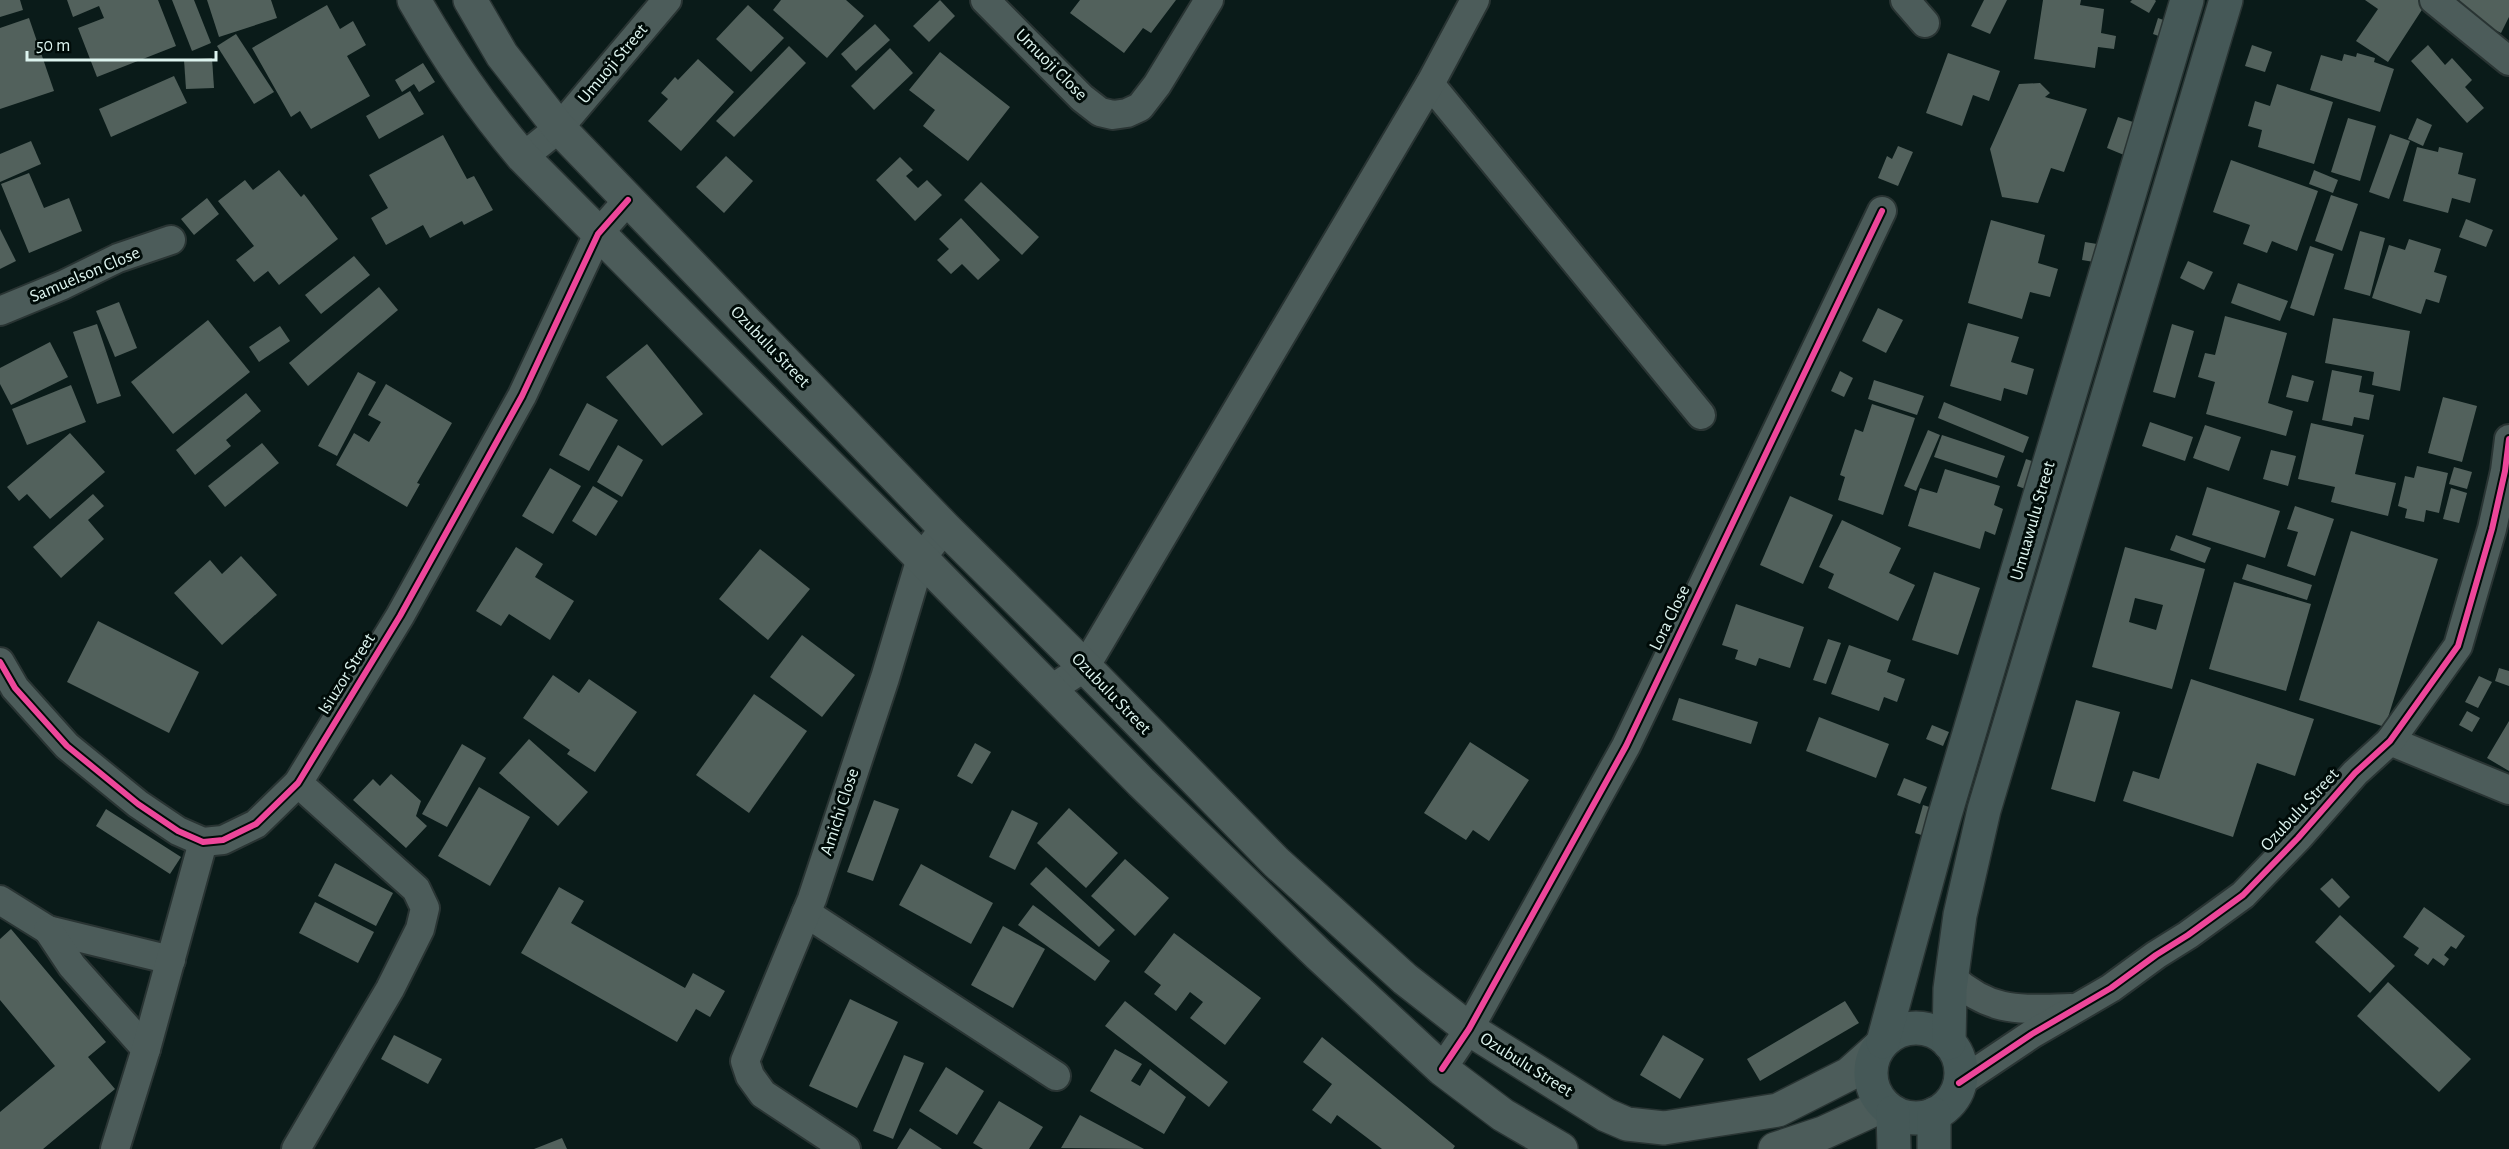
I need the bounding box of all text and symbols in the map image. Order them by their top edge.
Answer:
street label: Umuoji Street [575,21,651,107]
scale bar [27,24,216,62]
street label: Umuoji Close [1012,26,1090,104]
text: 50 m [36,37,70,55]
street label: Samuelson Close [27,244,143,306]
street label: Ozubulu Street [727,303,813,391]
street label: Umuawulu Street [2007,459,2059,583]
street label: Lora Close [1646,582,1694,654]
street label: Isiuzor Street [315,630,379,718]
street label: Ozubulu Street [1068,650,1154,738]
street label: Ozubulu Street [2257,765,2343,855]
street label: Amichi Close [818,766,862,858]
street label: Ozubulu Street [1477,1029,1576,1101]

